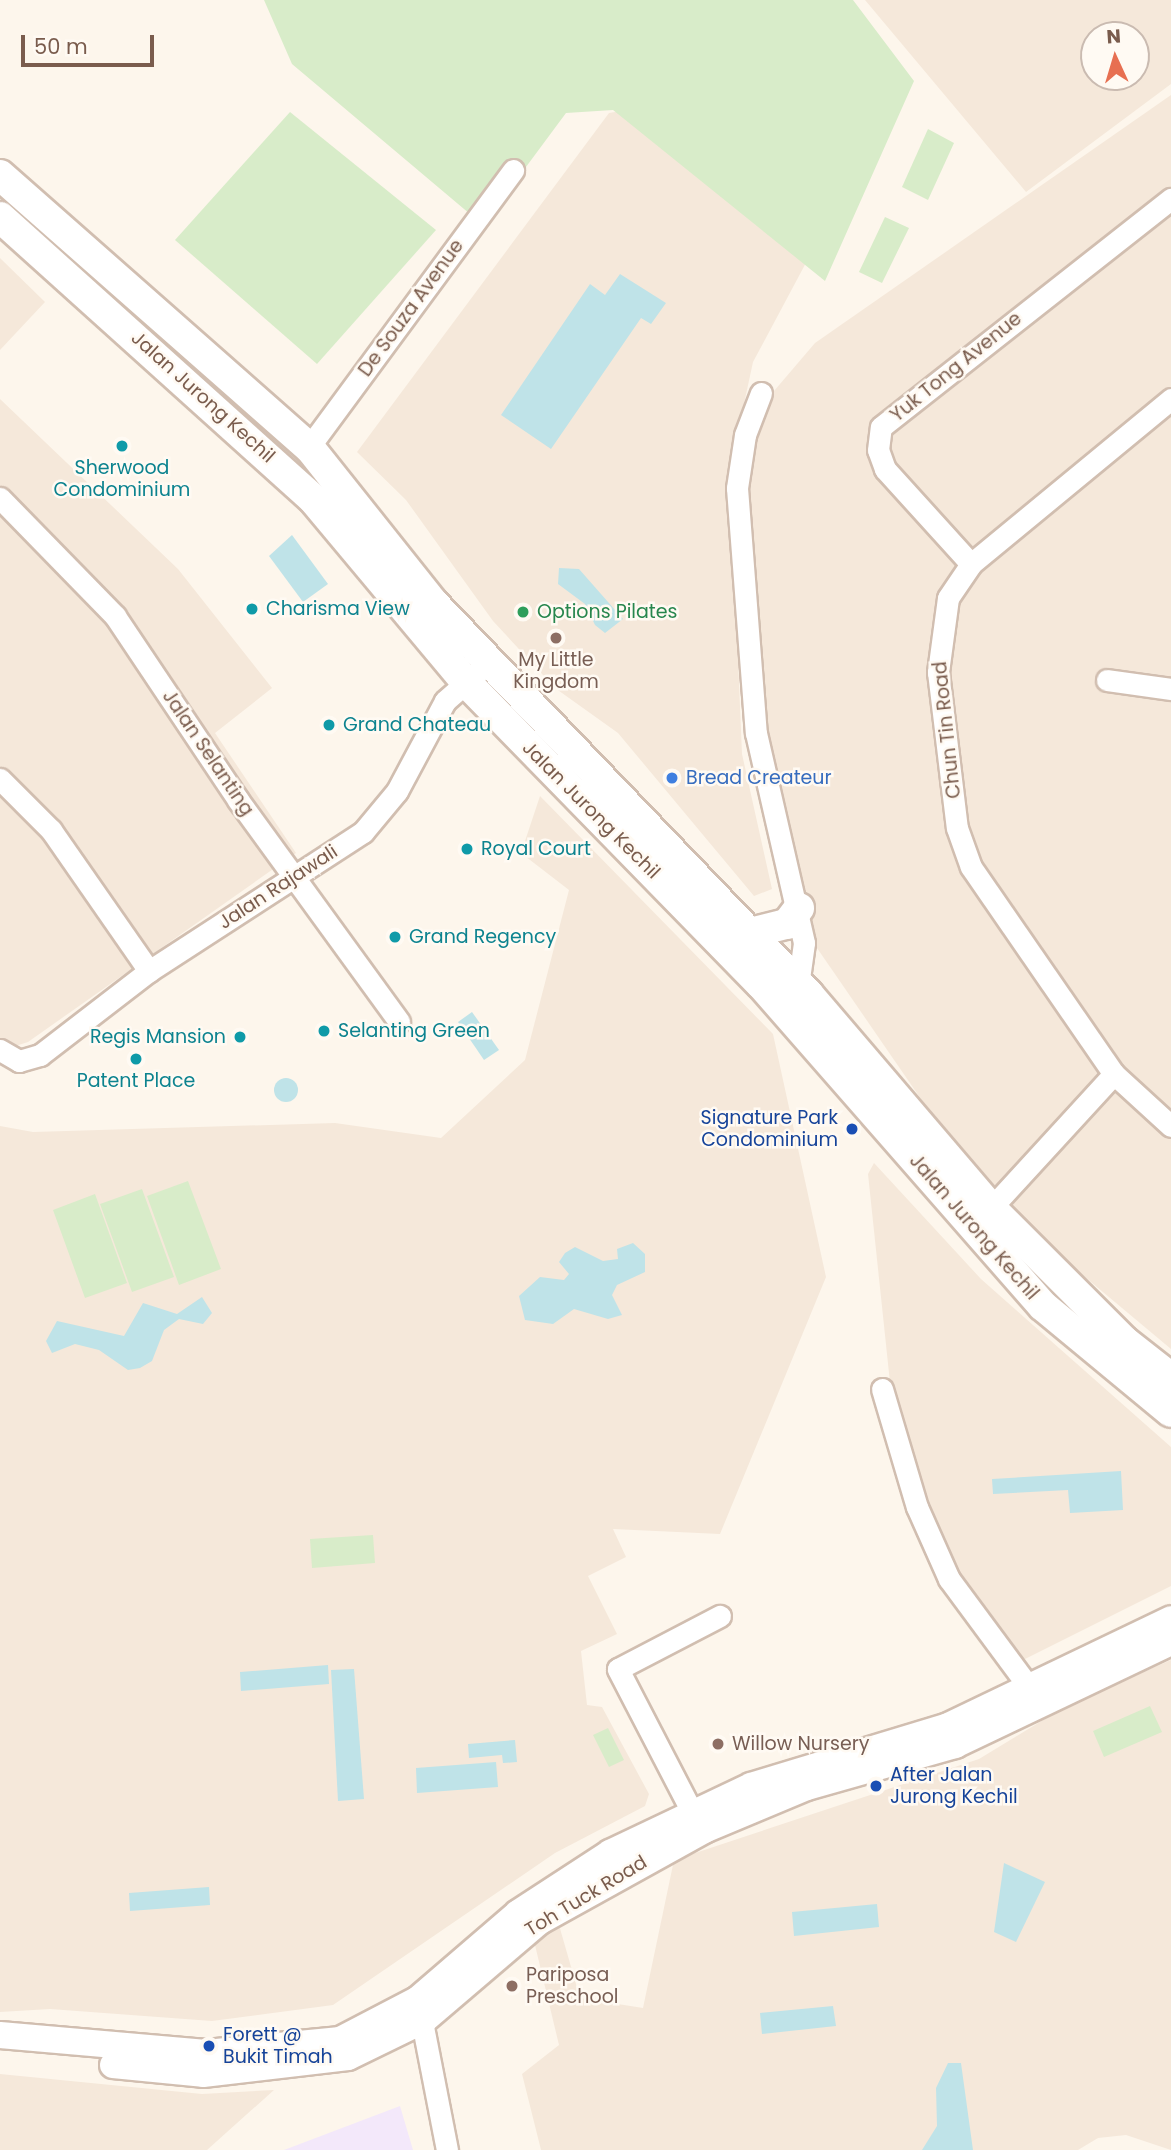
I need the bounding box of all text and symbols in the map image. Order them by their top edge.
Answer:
scale bar [24,21,158,65]
north arrow [1080,21,1150,91]
text: N [1106,23,1122,51]
text: 50 m [34,32,88,61]
street label: De Souza Avenue [354,235,468,381]
street label: Yuk Tong Avenue [886,307,1026,427]
street label: Jalan Jurong Kechil [126,326,280,468]
marker: Sherwood Condominium [114,438,130,454]
place label: Sherwood Condominium [54,457,190,501]
place label: Charisma View [266,598,410,620]
marker: Charisma View [244,601,260,617]
place label: Options Pilates [537,601,677,623]
marker: Options Pilates [515,604,531,620]
marker: My Little Kingdom [548,630,564,646]
place label: My Little Kingdom [513,649,599,693]
street label: Chun Tin Road [928,660,966,800]
street label: Jalan Selanting [157,686,259,820]
place label: Grand Chateau [343,714,491,736]
marker: Grand Chateau [321,717,337,733]
street label: Jalan Jurong Kechil [517,736,665,884]
place label: Bread Createur [686,767,832,789]
marker: Bread Createur [664,770,680,786]
place label: Royal Court [481,838,591,860]
street label: Jalan Rajawali [214,840,342,934]
marker: Royal Court [459,841,475,857]
place label: Grand Regency [409,926,556,948]
marker: Grand Regency [387,929,403,945]
place label: Selanting Green [338,1020,490,1042]
marker: Selanting Green [316,1023,332,1039]
place label: Regis Mansion [90,1026,226,1048]
marker: Regis Mansion [232,1029,248,1045]
marker: Patent Place [128,1051,144,1067]
place label: Patent Place [77,1070,195,1092]
place label: Signature Park Condominium [701,1107,838,1151]
marker: Signature Park Condominium [844,1121,860,1137]
street label: Jalan Jurong Kechil [905,1150,1043,1304]
place label: Willow Nursery [732,1733,869,1755]
marker: Willow Nursery [710,1736,726,1752]
place label: After Jalan Jurong Kechil [890,1764,1018,1808]
marker: After Jalan Jurong Kechil [868,1778,884,1794]
street label: Toh Tuck Road [521,1851,651,1941]
place label: Pariposa Preschool [526,1964,618,2008]
marker: Pariposa Preschool [504,1978,520,1994]
place label: Forett @ Bukit Timah [223,2024,333,2068]
marker: Forett @ Bukit Timah [201,2038,217,2054]

